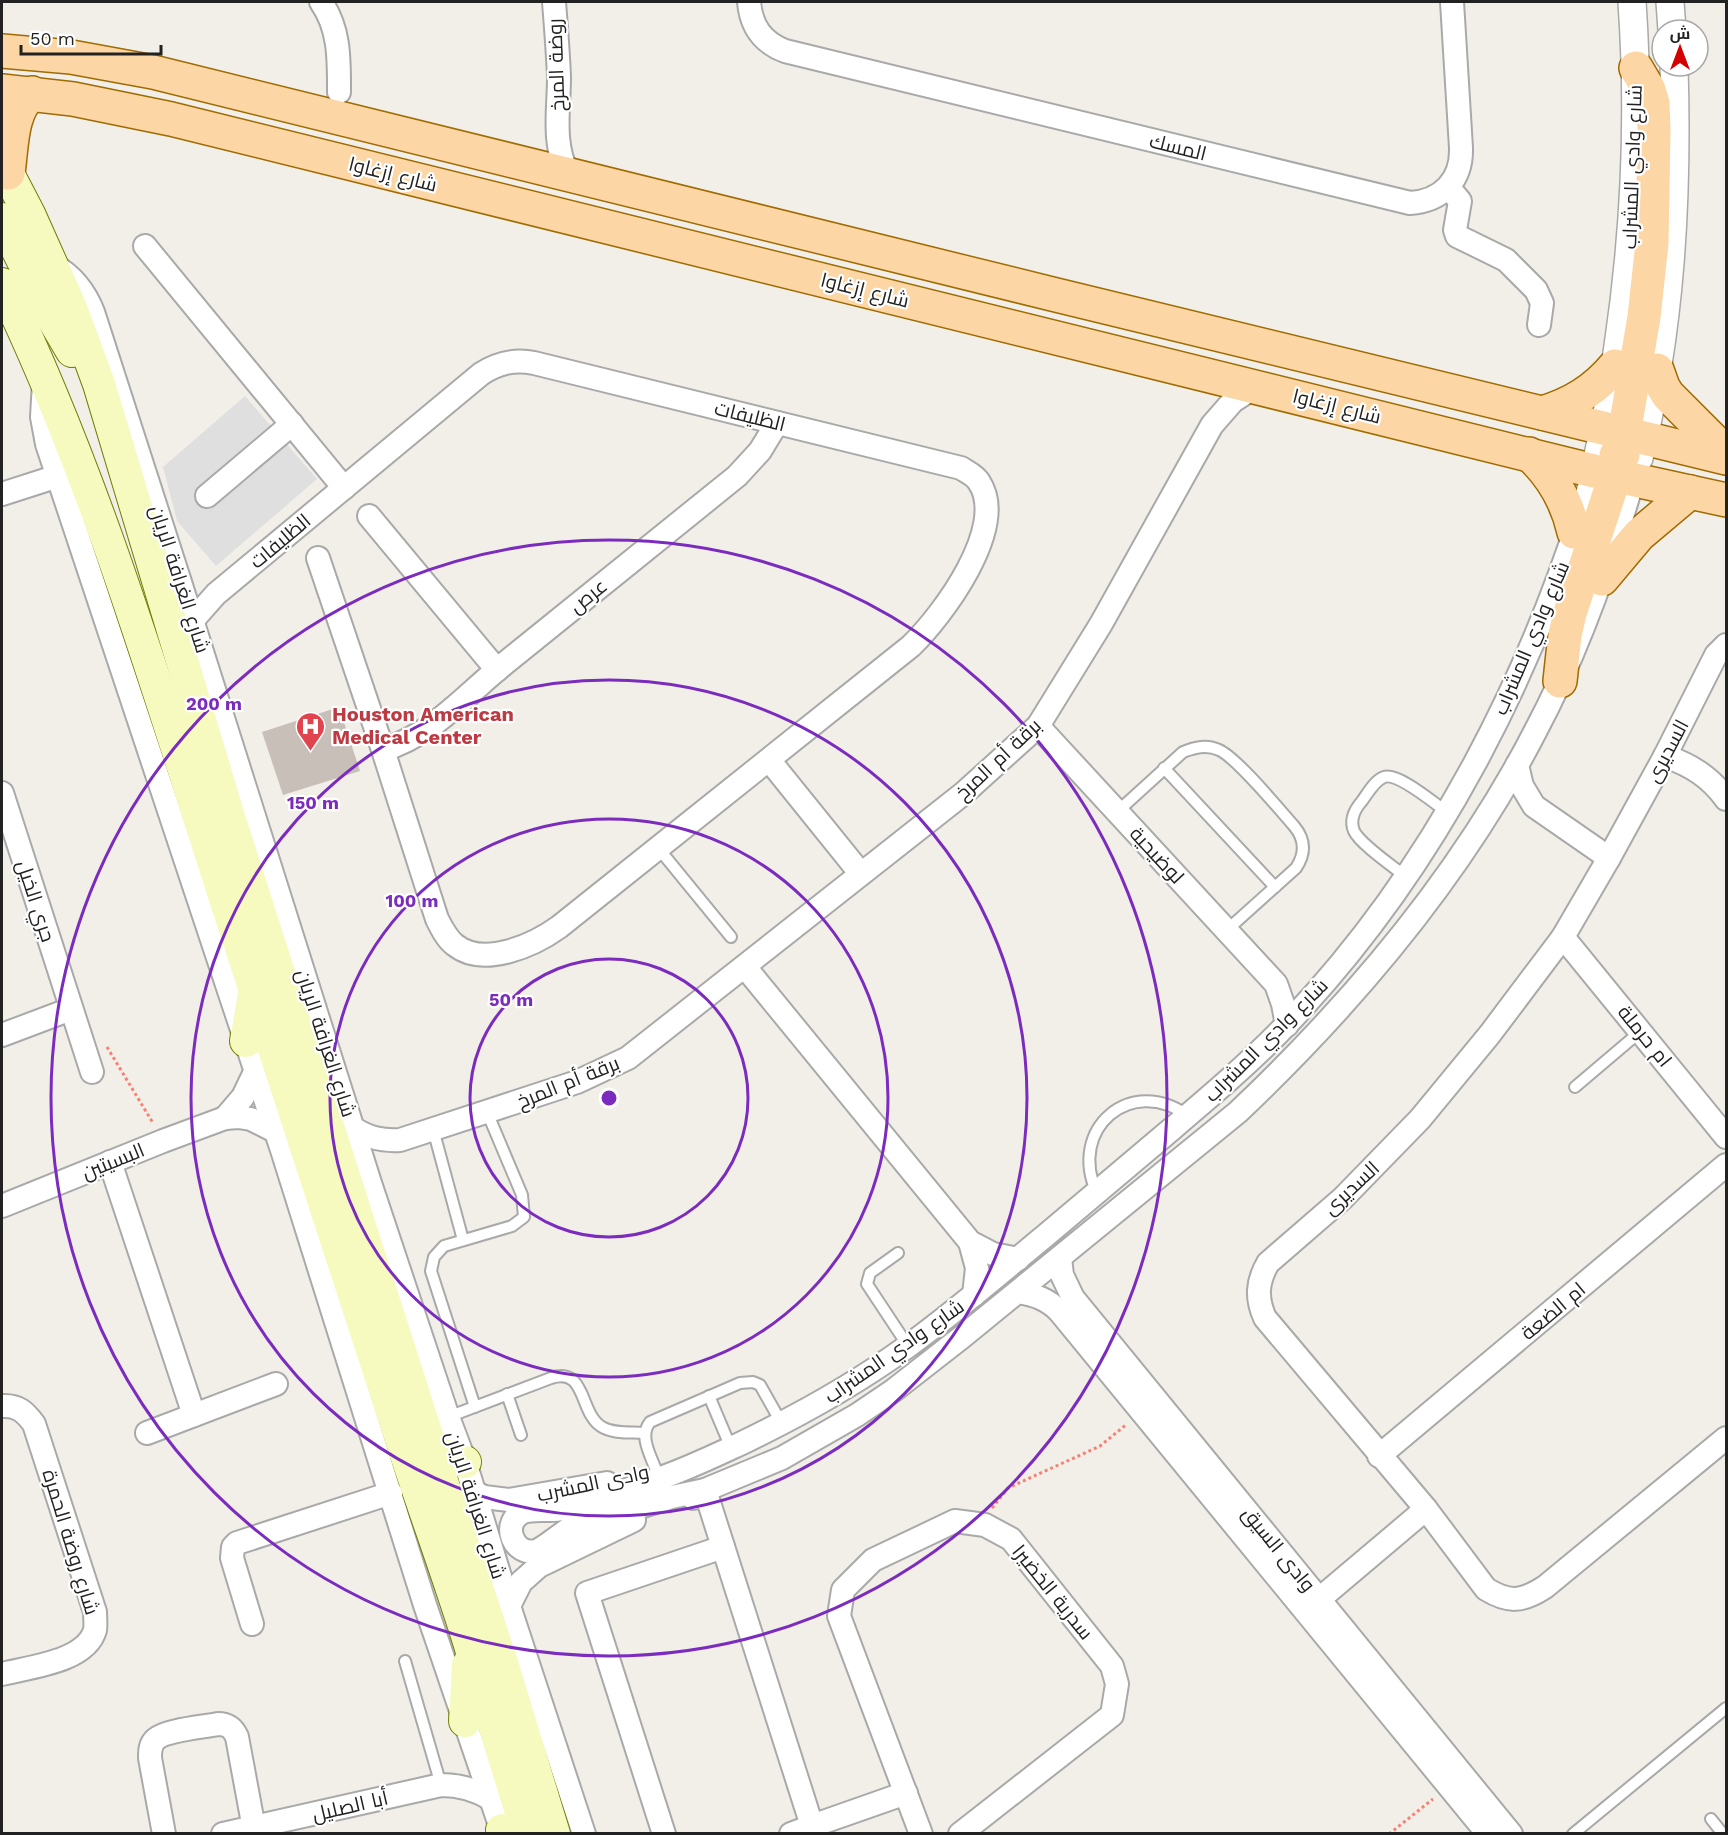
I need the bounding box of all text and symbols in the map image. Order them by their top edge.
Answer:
scale bar [21,18,160,56]
street label: روضة المرخ [542,18,572,112]
north arrow [1650,18,1710,78]
text: ش [1670,24,1690,43]
text: 50 m [30,28,75,49]
street label: شارع وادي المشراب [1617,84,1651,250]
street label: المسك [1147,128,1209,166]
street label: شارع إزغاوا [346,151,440,198]
street label: شارع إزغاوا [818,267,912,314]
street label: شارع إزغاوا [1290,383,1384,430]
street label: الظليفات [712,396,788,436]
street label: شارع الغرافة الريان [143,502,215,657]
street label: الظليفات [245,509,315,573]
street label: شارع وادي المشراب [1488,558,1578,720]
street label: عرص [564,574,612,619]
text: 200 m [186,693,242,714]
place label: Houston American Medical Center [332,702,514,749]
hospital icon: Houston American Medical Center [295,710,327,752]
street label: برقة أم المرخ [950,713,1047,806]
street label: السديرى [1640,715,1694,787]
text: 150 m [287,792,339,813]
street label: لوضيحية [1125,822,1189,888]
street label: جري الخيل [8,857,60,946]
text: 100 m [385,890,439,911]
street label: شارع الغرافة الريان [289,966,361,1121]
street label: شارع وادي المشراب [1199,973,1336,1110]
text: 50 m [489,989,533,1010]
street label: ام حرملة [1611,1000,1677,1073]
street label: برقة أم المرخ [513,1051,624,1115]
centre of rings [599,1088,619,1108]
street label: البسيتين [78,1138,148,1185]
street label: السديرى [1318,1156,1385,1221]
street label: ام الضعة [1516,1277,1591,1346]
street label: شارع وادي المشراب [820,1294,971,1411]
street label: شارع الغرافة الريان [439,1428,511,1583]
street label: وادى المشرب [535,1459,651,1508]
street label: شارع روضة الحمرة [36,1466,104,1618]
street label: وادى السيق [1237,1502,1321,1597]
street label: سدرية الخضيرا [1007,1540,1099,1644]
street label: أبا الصليل [310,1786,391,1827]

